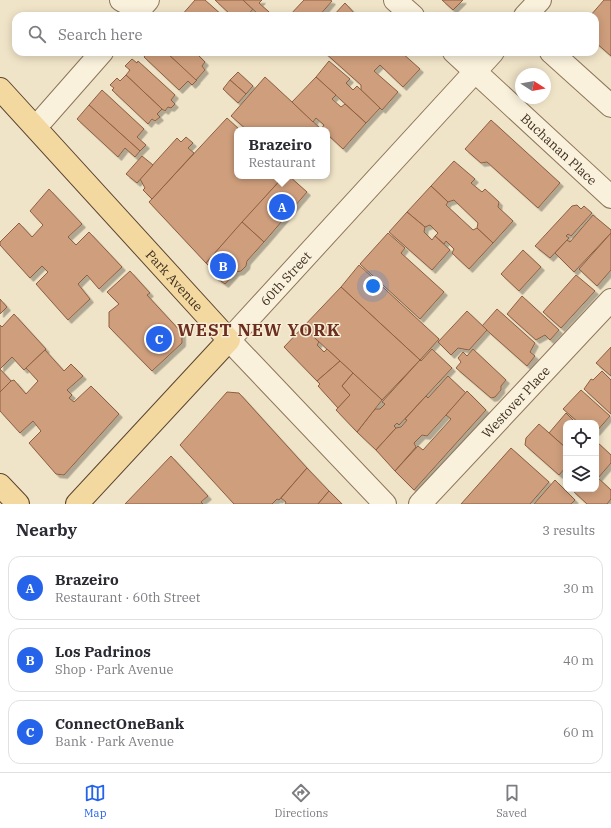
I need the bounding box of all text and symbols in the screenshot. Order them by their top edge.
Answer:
search box [12,12,599,56]
icon: search [26,23,48,45]
text: Search here [58,25,143,44]
north arrow [515,68,551,104]
street label: Buchanan Place [517,110,601,189]
popup [234,127,330,179]
text: Brazeiro [248,135,312,154]
text: Restaurant [248,154,316,171]
pin: A [269,192,295,222]
street label: Park Avenue [142,246,206,315]
street label: 60th Street [257,248,315,309]
pin: B [210,251,236,281]
your location [363,276,383,296]
district label: WEST NEW YORK [177,319,341,341]
pin: C [146,324,172,354]
street label: Westover Place [478,363,554,442]
map controls [563,420,599,492]
button: locate [563,420,599,456]
button: layers [563,456,599,492]
text: Nearby [16,519,77,541]
text: 3 results [542,522,595,539]
text: Brazeiro [55,570,119,589]
text: A [25,580,35,597]
text: 30 m [563,580,594,597]
text: Restaurant · 60th Street [55,589,200,606]
text: Los Padrinos [55,642,151,661]
text: B [25,652,35,669]
text: 40 m [563,652,594,669]
text: Shop · Park Avenue [55,661,173,678]
text: ConnectOneBank [55,714,184,733]
text: C [26,724,34,741]
text: 60 m [563,724,594,741]
text: Bank · Park Avenue [55,733,174,750]
tab: Map [84,782,106,820]
tab: Directions [274,782,328,820]
tab: Saved [496,782,527,820]

